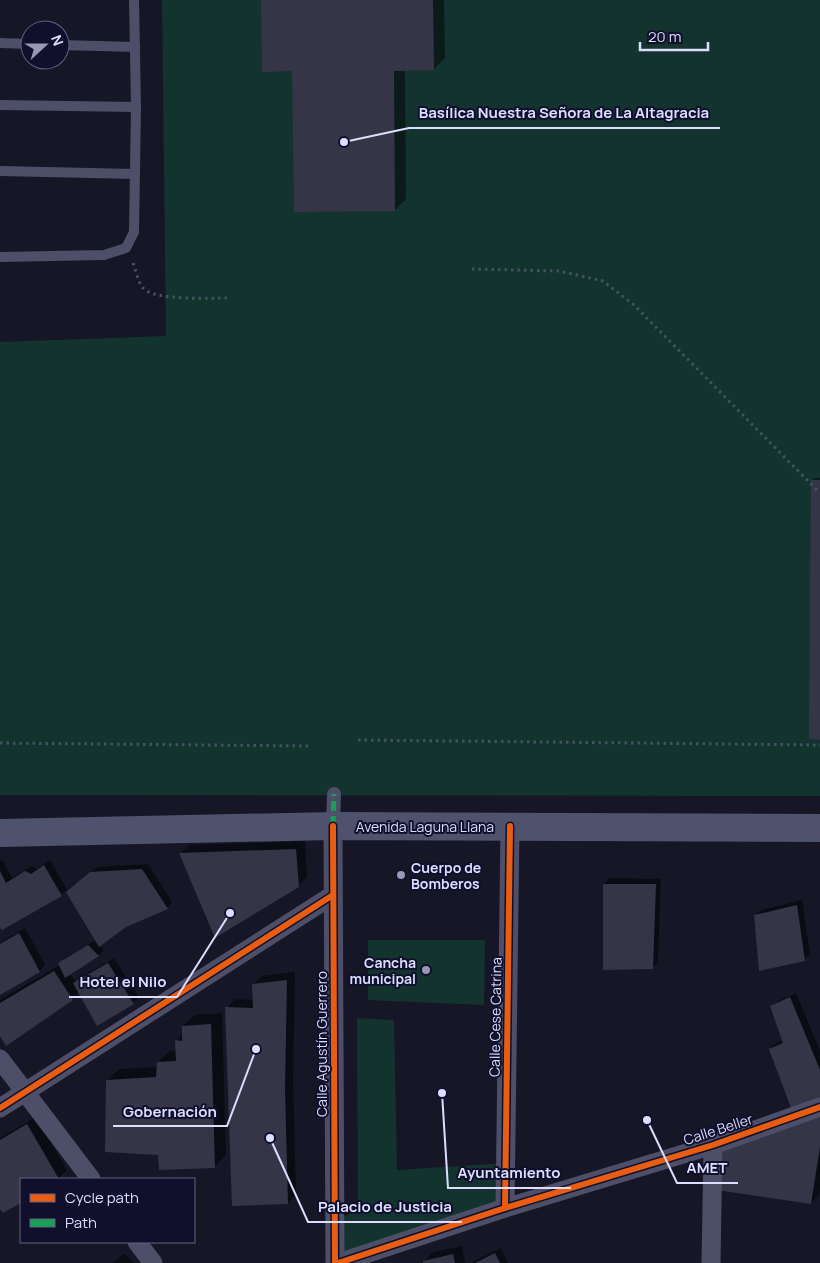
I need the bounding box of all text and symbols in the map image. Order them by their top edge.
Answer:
north arrow [20,20,70,70]
scale bar [640,20,708,52]
text: 20 m [648,26,681,47]
text: N [47,32,68,48]
callout: Basílica Nuestra Señora de La Altagracia [409,98,720,128]
text: Basílica Nuestra Señora de La Altagracia [419,102,709,123]
street label: Avenida Laguna Llana [356,817,494,836]
place label: Cuerpo de Bomberos [411,858,481,893]
marker: Cuerpo de Bomberos [395,869,407,881]
place label: Cancha municipal [350,953,416,988]
street label: Calle Cese Catrina [484,957,506,1077]
marker: Cancha municipal [420,964,432,976]
callout: Hotel el Nilo [69,967,177,997]
text: Hotel el Nilo [79,971,167,992]
street label: Calle Agustín Guerrero [312,971,331,1117]
callout: Gobernación [113,1096,227,1126]
text: Gobernación [123,1101,217,1122]
street label: Calle Beller [681,1109,755,1149]
callout: AMET [677,1153,738,1183]
text: AMET [687,1157,727,1178]
callout: Ayuntamiento [448,1158,571,1188]
text: Ayuntamiento [458,1162,560,1183]
legend [20,1178,195,1243]
text: Cycle path [65,1187,139,1208]
callout: Palacio de Justicia [308,1192,462,1222]
text: Palacio de Justicia [318,1196,452,1217]
text: Path [65,1212,97,1233]

